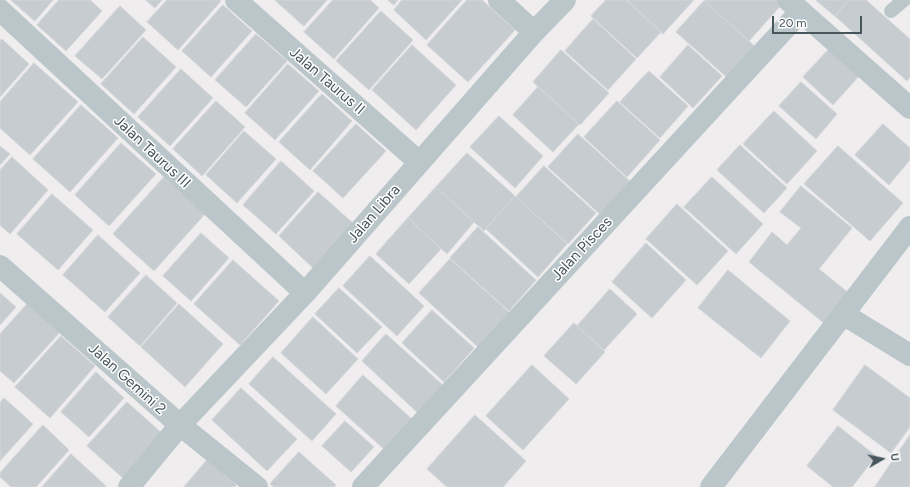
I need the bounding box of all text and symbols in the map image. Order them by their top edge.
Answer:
scale bar [774,8,864,34]
text: 20 m [779,16,807,30]
street label: Jalan Taurus II [286,43,368,119]
street label: Jalan Taurus III [110,112,194,192]
street label: Jalan Libra [344,181,404,247]
street label: Jalan Pisces [548,213,616,285]
street label: Jalan Gemini 2 [84,339,170,419]
north arrow [862,439,902,479]
text: U [887,452,901,462]

